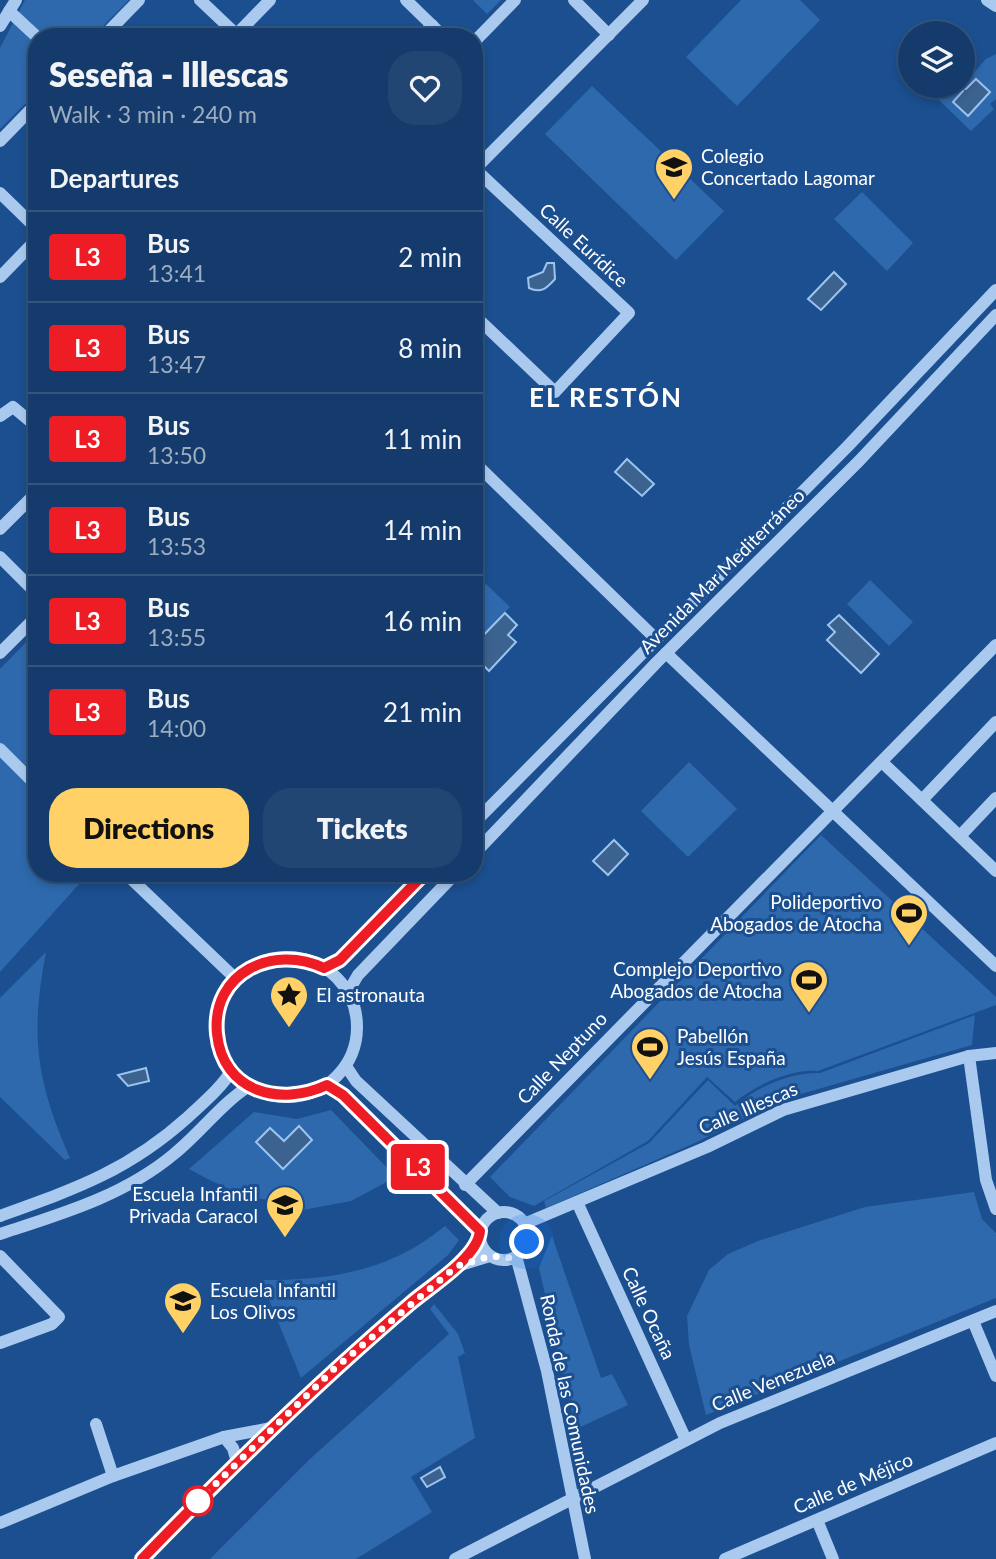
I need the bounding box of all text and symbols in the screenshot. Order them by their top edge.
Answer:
map controls [898,21,975,98]
button: layers [898,21,975,98]
button: heart [388,51,462,125]
text: Seseña - Illescas [49,54,289,94]
text: Walk · 3 min · 240 m [49,100,257,128]
place label: Colegio Concertado Lagomar [701,144,875,189]
school or university icon: Colegio Concertado Lagomar [653,146,695,201]
text: Departures [49,162,179,194]
street label: Calle Eurídice [535,198,633,291]
text: Bus [147,227,190,259]
text: 2 min [398,241,462,273]
text: L3 [74,242,101,271]
text: 13:41 [147,259,206,287]
text: Bus [147,318,190,350]
text: 8 min [398,332,462,364]
text: L3 [74,333,101,362]
text: 13:47 [147,350,206,378]
district label: EL RESTÓN [529,381,683,413]
text: Bus [147,409,190,441]
text: 11 min [383,423,462,455]
text: L3 [74,424,101,453]
text: 13:50 [147,441,206,469]
street label: Avenida Mar Mediterráneo [634,483,809,658]
text: Bus [147,500,190,532]
text: 14 min [383,514,462,546]
text: L3 [74,515,101,544]
text: 13:53 [147,532,206,560]
text: Bus [147,591,190,623]
text: 16 min [383,605,462,637]
text: L3 [74,606,101,635]
text: 13:55 [147,623,206,651]
text: Bus [147,682,190,714]
text: 21 min [383,696,462,728]
text: L3 [74,697,101,726]
text: 14:00 [147,714,206,742]
button: Directions [49,788,249,868]
button: Tickets [263,788,462,868]
place label: Polideportivo Abogados de Atocha [710,890,882,935]
sports icon: Polideportivo Abogados de Atocha [888,892,930,947]
place label: Complejo Deportivo Abogados de Atocha [610,957,782,1002]
sports icon: Complejo Deportivo Abogados de Atocha [788,959,830,1014]
place icon: El astronauta [268,974,310,1029]
place label: El astronauta [316,983,425,1006]
street label: Calle Neptuno [512,1007,611,1109]
place label: Pabellón Jesús España [677,1024,786,1069]
sports icon: Pabellón Jesús España [629,1026,671,1081]
street label: Calle Illescas [695,1076,801,1139]
line badge: L3 [386,1144,450,1190]
text: L3 [405,1152,431,1181]
place label: Escuela Infantil Privada Caracol [129,1182,258,1227]
school or university icon: Escuela Infantil Privada Caracol [264,1184,306,1239]
your location [509,1224,544,1259]
street label: Calle Ocaña [618,1263,681,1363]
place label: Escuela Infantil Los Olivos [210,1278,336,1323]
school or university icon: Escuela Infantil Los Olivos [162,1280,204,1335]
street label: Ronda de las Comunidades [536,1292,605,1516]
street label: Calle Venezuela [708,1345,838,1416]
street label: Calle de Méjico [790,1447,916,1518]
unlabelled marker [183,1486,213,1516]

